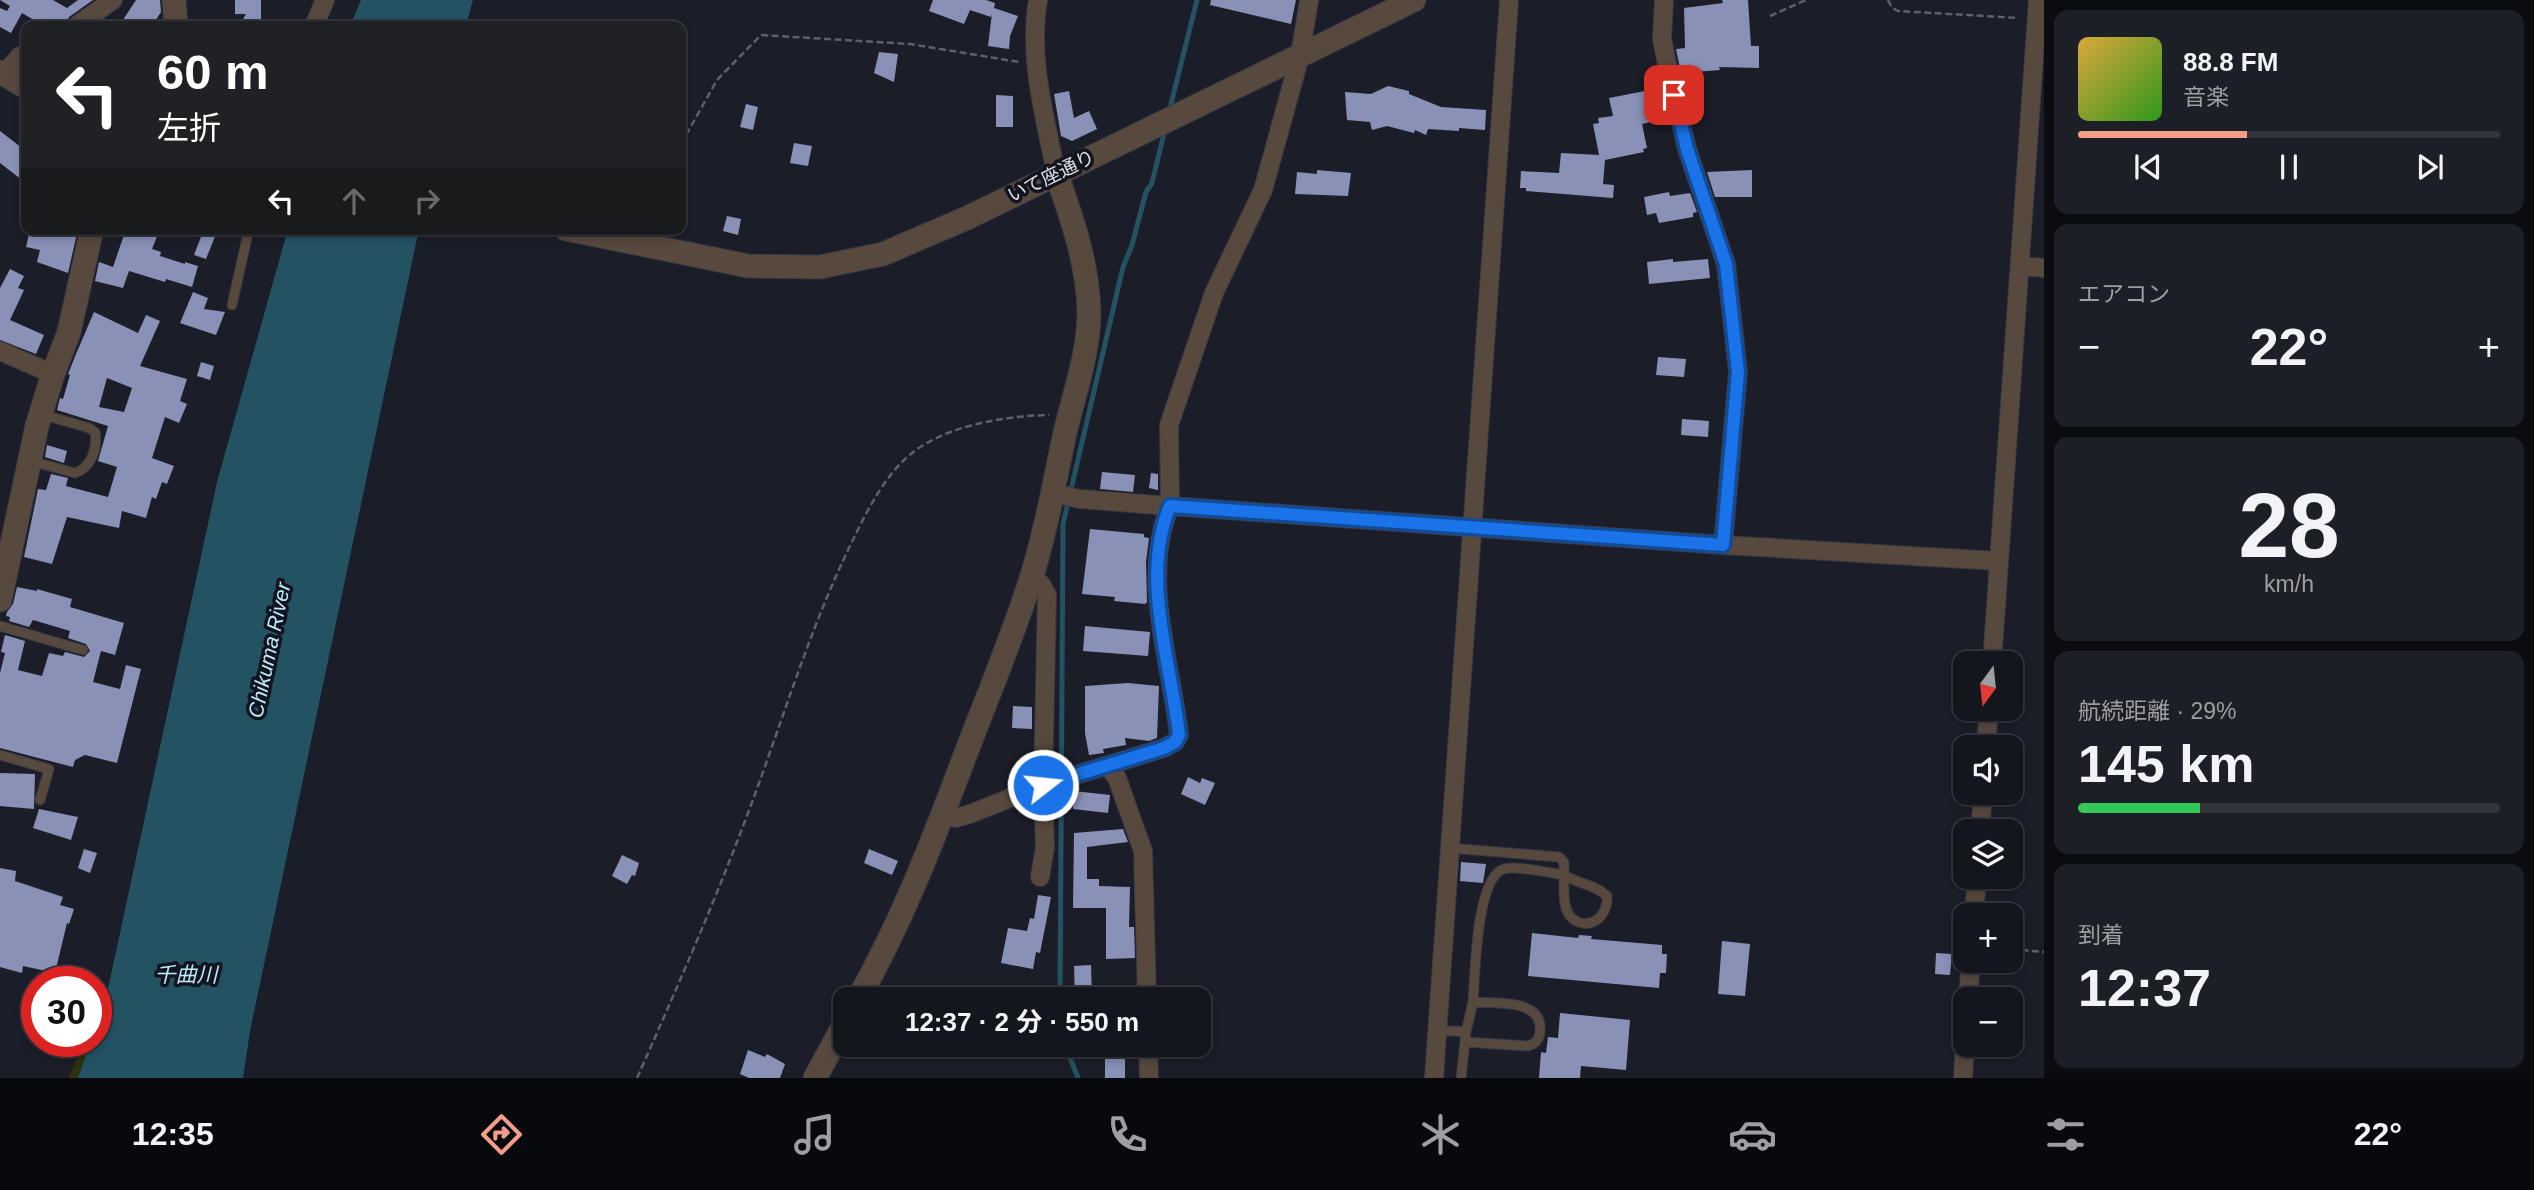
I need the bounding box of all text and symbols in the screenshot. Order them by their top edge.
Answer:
text: 60 m [157,45,269,99]
text: 88.8 FM [2183,47,2278,77]
icon: left [42,49,133,140]
pin [1644,65,1704,125]
icon: arrive [1655,76,1693,114]
text: 音楽 [2183,84,2229,110]
text: 左折 [157,110,221,146]
street label: いて座通り [1004,146,1098,206]
icon: previous [2129,148,2167,186]
icon: pause [2270,148,2308,186]
icon: next [2411,148,2449,186]
icon: left [262,182,300,220]
icon: ahead [335,182,373,220]
icon: right [408,182,446,220]
text: エアコン [2078,281,2170,307]
text: 22° [2250,318,2328,376]
text: − [2078,326,2100,368]
text: + [2478,326,2500,368]
text: 28 [2238,475,2340,576]
text: km/h [2264,571,2314,597]
water label: Chikuma River [243,579,295,720]
north arrow [1953,651,2023,721]
map controls [1953,651,2023,1057]
text: 航続距離 · 29% [2078,698,2236,724]
button: sound [1953,735,2023,805]
text: 145 km [2078,735,2254,793]
position arrow [1006,748,1080,822]
button: layers [1953,819,2023,889]
button: + [1953,903,2023,973]
text: 到着 [2078,922,2124,948]
text: 12:37 [2078,959,2211,1017]
water label: 千曲川 [155,963,219,986]
speed limit sign: 30 [21,966,112,1057]
button: − [1953,987,2023,1057]
text: 12:37 · 2 分 · 550 m [905,1007,1139,1037]
icon: directions [477,1110,526,1159]
icon: music [790,1110,839,1159]
icon: phone [1103,1110,1152,1159]
icon: climate [1416,1110,1465,1159]
icon: car [1728,1110,1777,1159]
icon: filters [2041,1110,2090,1159]
text: 12:35 [132,1116,214,1152]
text: 22° [2354,1116,2402,1152]

